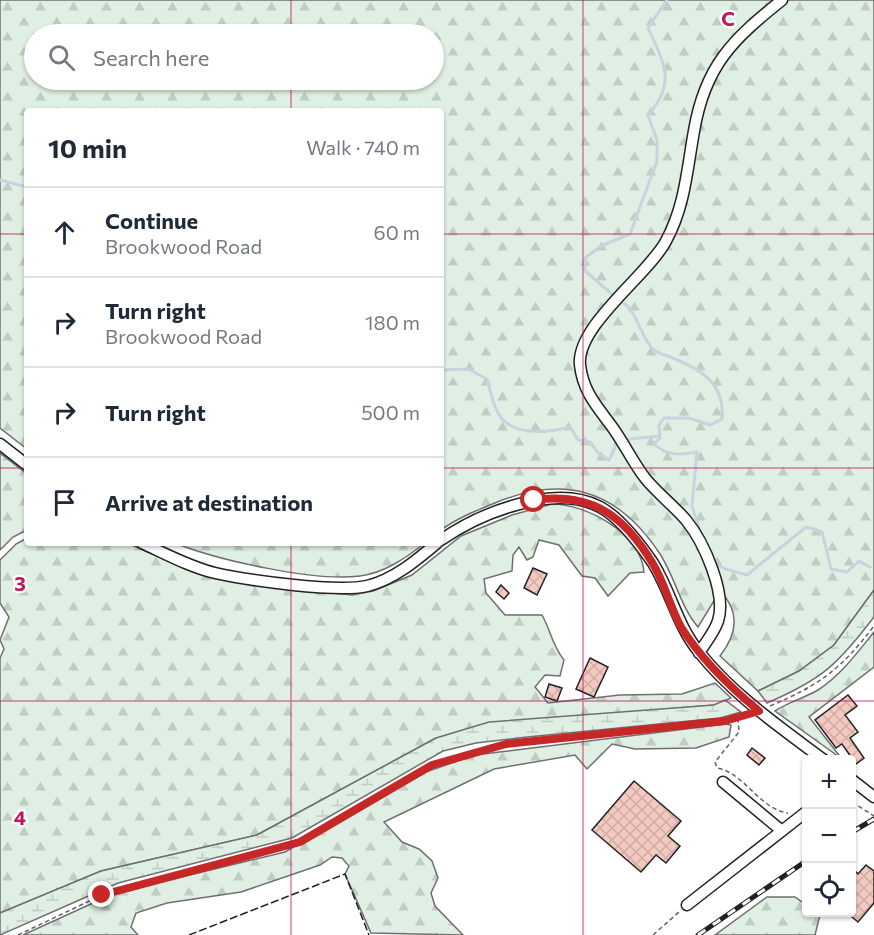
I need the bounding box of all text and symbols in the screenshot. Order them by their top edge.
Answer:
text: C [721,6,735,30]
search box [24,24,444,90]
icon: search [45,41,78,74]
text: Search here [93,44,209,71]
text: 10 min [48,132,127,163]
text: Walk · 740 m [306,135,420,159]
text: Continue [105,207,198,234]
icon: ahead [48,216,81,249]
text: 60 m [374,220,420,244]
text: Brookwood Road [105,234,262,258]
text: Turn right [105,297,206,324]
icon: right [48,306,81,339]
text: 180 m [365,310,420,334]
text: Brookwood Road [105,324,262,348]
icon: right [48,396,81,429]
text: Turn right [105,399,206,426]
text: 500 m [361,400,420,424]
icon: arrive [48,486,81,519]
route start [520,486,546,512]
text: Arrive at destination [105,489,313,516]
text: 3 [14,571,26,595]
map controls [802,755,856,917]
button: + [802,755,856,809]
text: 4 [14,805,26,829]
button: − [802,809,856,863]
button: locate [802,863,856,917]
route end [88,881,114,907]

